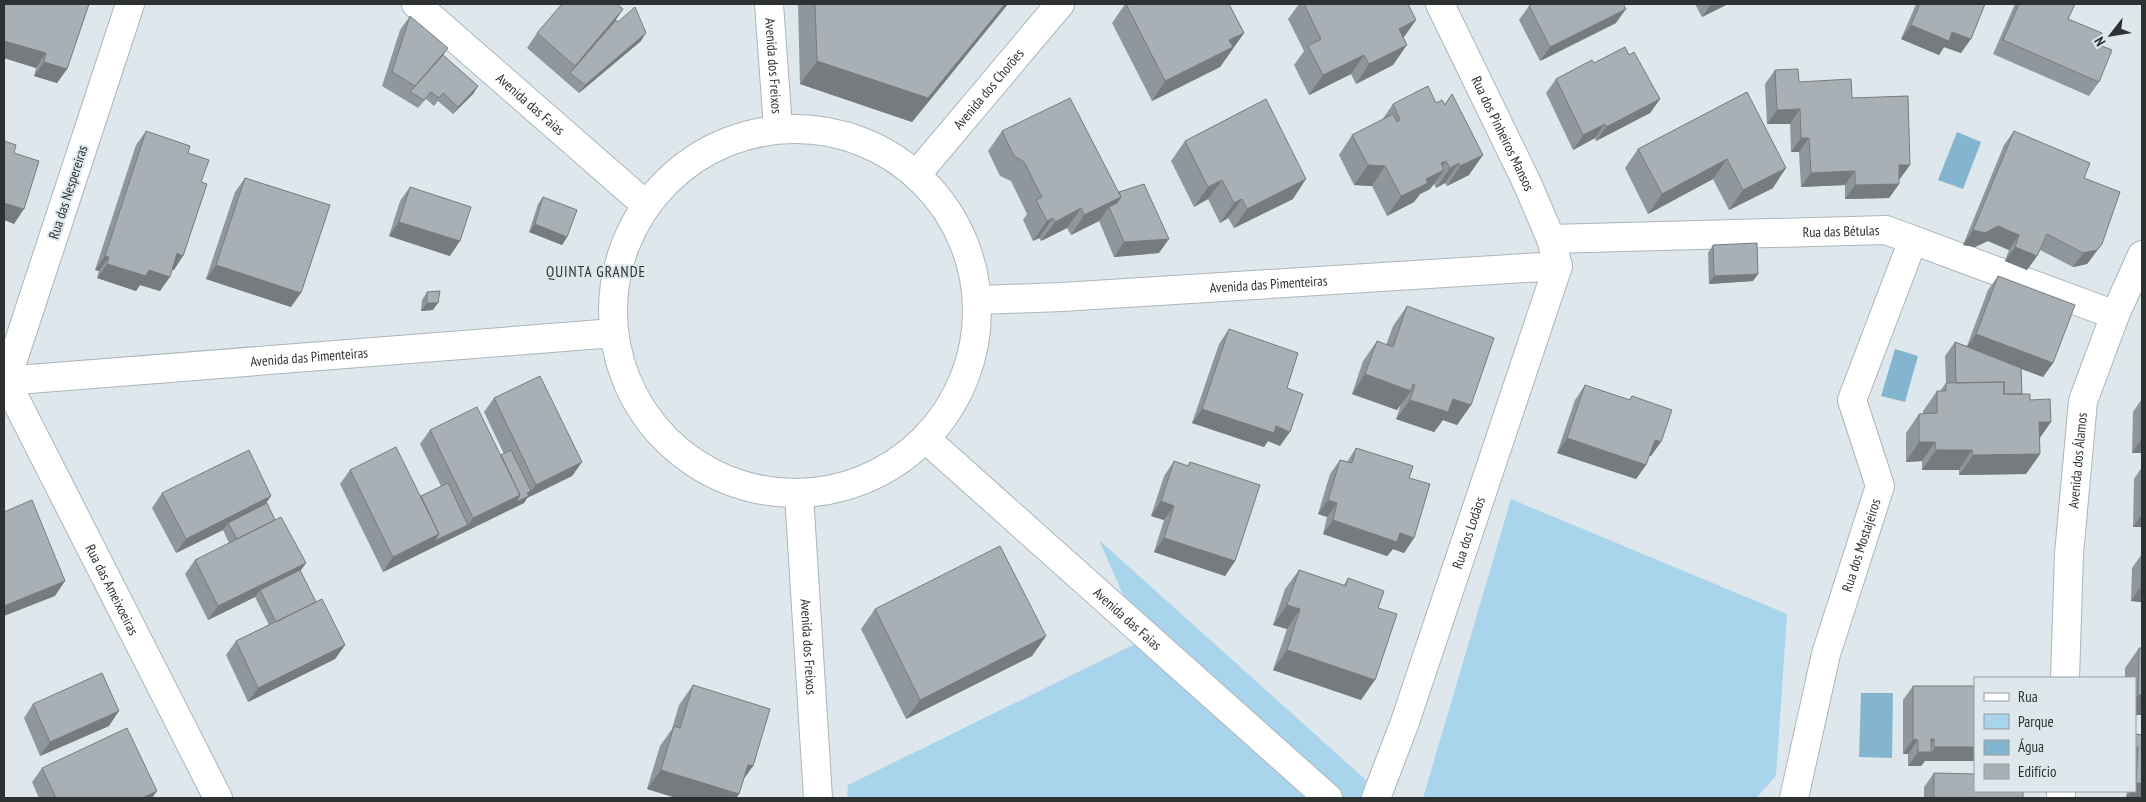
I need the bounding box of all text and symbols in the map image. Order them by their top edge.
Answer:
north arrow [2086,10,2136,60]
street label: Avenida dos Freixos [761,17,786,115]
text: N [2090,34,2110,50]
street label: Avenida dos Chorões [949,45,1028,133]
street label: Avenida das Faias [492,69,569,139]
street label: Rua dos Pinheiros Mansos [1467,73,1538,194]
street label: Rua das Nespereiras [44,143,92,241]
street label: Rua das Bétulas [1802,221,1880,241]
district label: QUINTA GRANDE [546,262,646,281]
street label: Avenida das Pimenteiras [1209,271,1328,297]
street label: Avenida das Pimenteiras [250,343,369,371]
street label: Avenida dos Álamos [2064,411,2091,509]
street label: Rua dos Lodãos [1448,494,1489,571]
street label: Rua dos Mostajeiros [1838,496,1885,594]
street label: Rua das Ameixoeiras [82,541,143,638]
street label: Avenida das Faias [1090,584,1165,654]
street label: Avenida dos Freixos [797,598,821,695]
legend [1974,677,2136,792]
text: Rua [2018,687,2038,706]
text: Parque [2018,712,2054,731]
text: Água [2018,737,2044,756]
text: Edifício [2018,762,2056,781]

